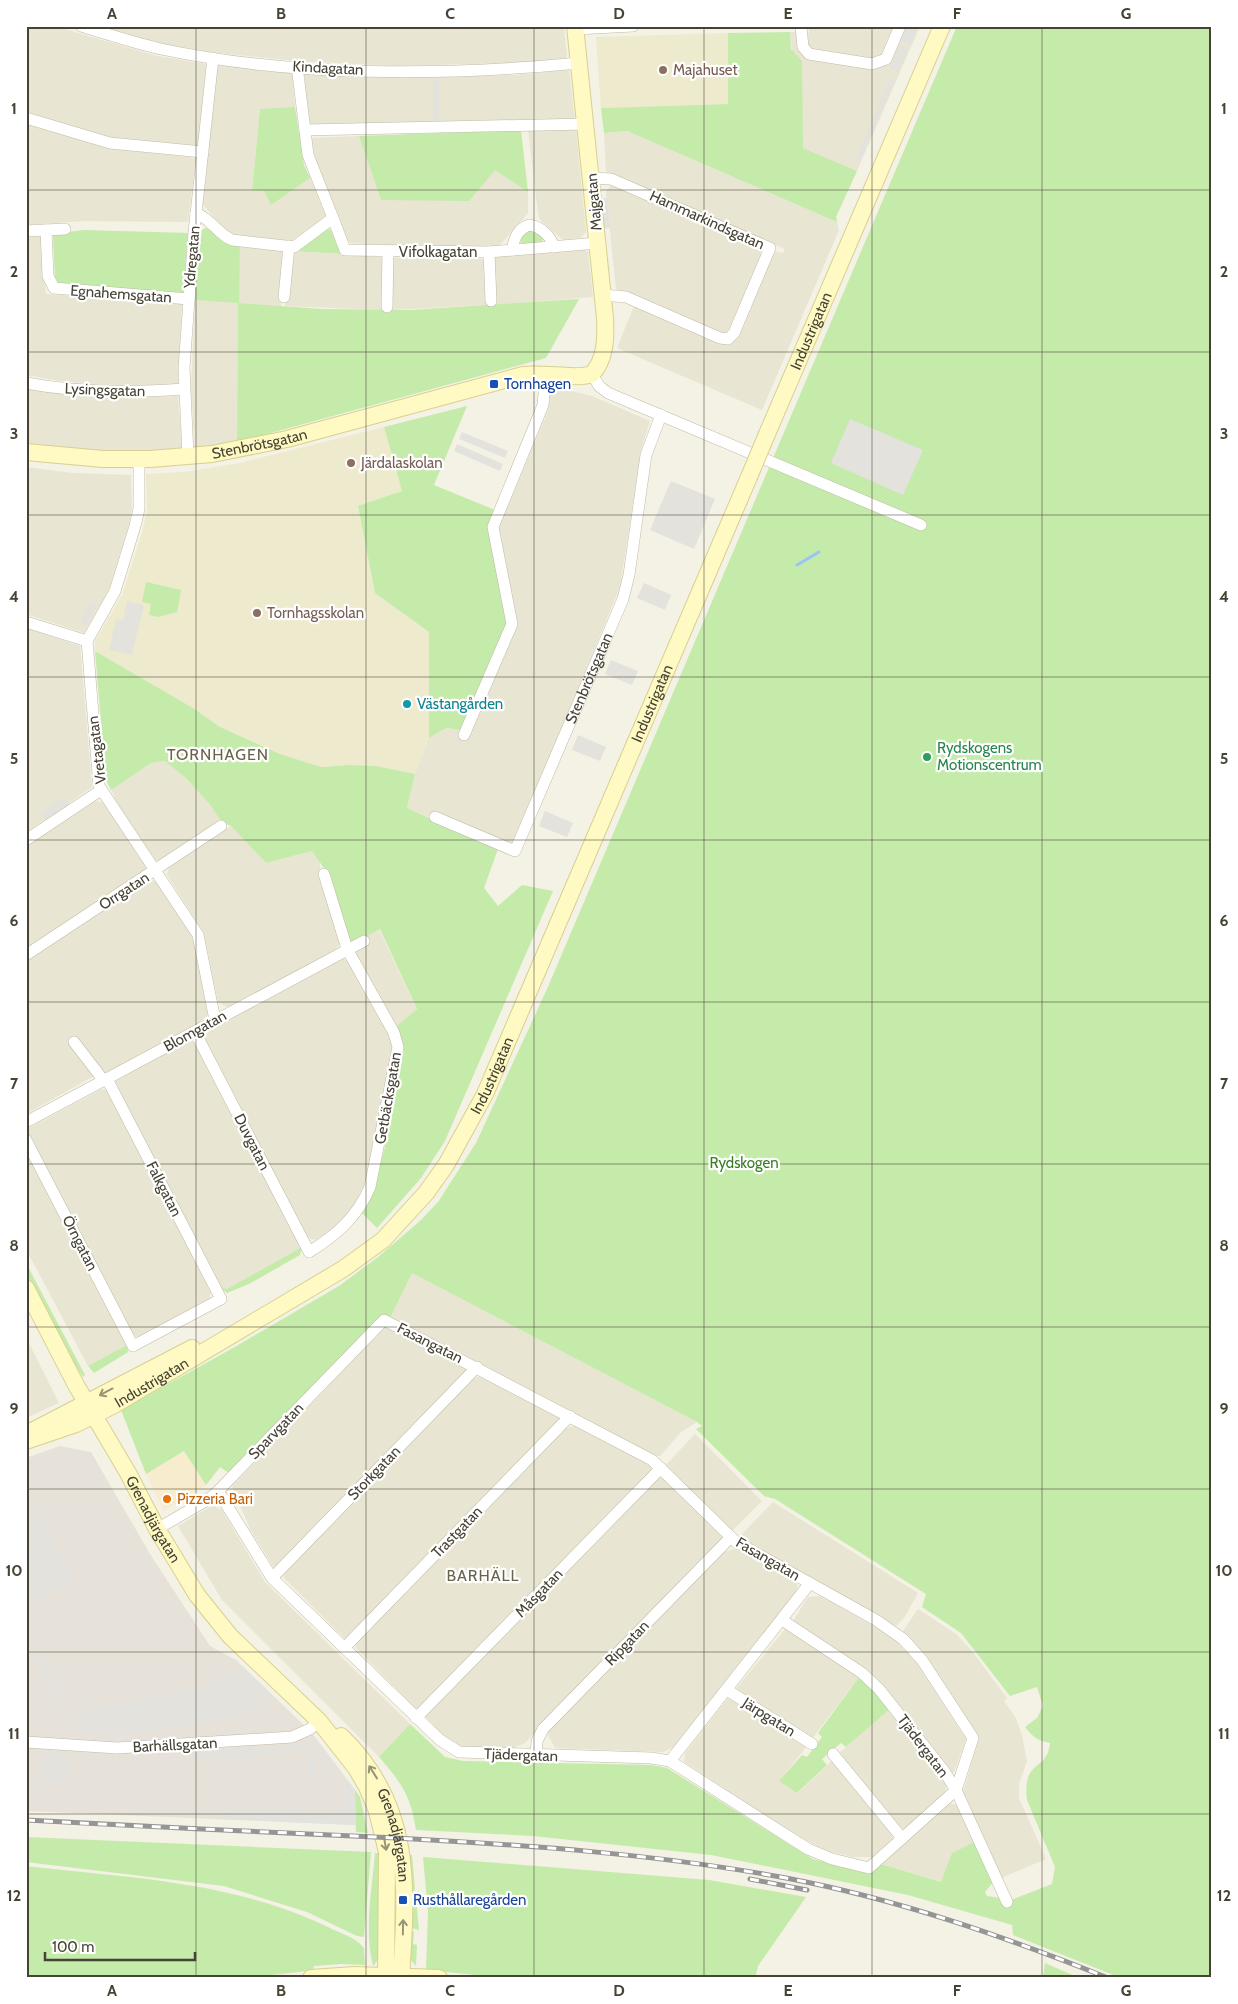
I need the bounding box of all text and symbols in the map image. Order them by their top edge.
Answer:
text: A [107,4,117,23]
text: B [276,4,286,23]
text: C [445,4,455,23]
text: D [613,4,625,23]
text: E [783,4,793,23]
text: F [953,4,962,23]
text: G [1121,4,1131,23]
street label: Kindagatan [292,57,364,79]
place label: Majahuset [673,61,738,79]
marker: Majahuset [657,64,669,76]
text: 1 [11,99,17,118]
text: 1 [1221,99,1227,118]
street label: Majgatan [583,173,605,231]
street label: Hammarkindsgatan [647,187,767,253]
street label: Ydregatan [180,225,204,290]
street label: Vifolkagatan [399,243,477,261]
text: 2 [10,262,18,281]
text: 2 [1220,262,1228,281]
street label: Egnahemsgatan [70,281,172,307]
street label: Industrigatan [787,290,836,373]
place label: Tornhagen [504,375,571,393]
marker: Tornhagen [488,378,500,390]
street label: Lysingsgatan [64,380,146,400]
text: 3 [10,424,18,443]
text: 3 [1220,424,1228,443]
street label: Stenbrötsgatan [210,425,309,463]
place label: Järdalaskolan [360,454,443,472]
marker: Järdalaskolan [345,457,357,469]
text: 4 [9,587,19,606]
text: 4 [1219,587,1229,606]
place label: Tornhagsskolan [267,604,364,622]
marker: Tornhagsskolan [251,607,263,619]
street label: Stenbrötsgatan [562,630,616,726]
street label: Industrigatan [628,662,677,745]
place label: Västangården [417,695,503,713]
marker: Västangården [401,698,413,710]
street label: Vretagatan [84,715,110,785]
place label: Rydskogens Motionscentrum [937,739,1042,774]
district label: TORNHAGEN [167,745,269,764]
text: 5 [10,749,18,768]
text: 5 [1220,749,1228,768]
marker: Rydskogens Motionscentrum [921,751,933,763]
street label: Orrgatan [96,868,152,914]
text: 6 [10,911,19,930]
text: 6 [1220,911,1229,930]
street label: Blomgatan [161,1006,229,1056]
street label: Industrigatan [467,1034,517,1117]
street label: Getbäcksgatan [371,1051,405,1145]
text: 7 [10,1074,19,1093]
text: 7 [1220,1074,1229,1093]
street label: Duvgatan [230,1111,274,1173]
park label: Rydskogen [709,1154,779,1172]
street label: Falkgatan [143,1158,185,1220]
street label: Örngatan [58,1212,102,1274]
text: 8 [9,1236,19,1255]
text: 8 [1219,1236,1229,1255]
street label: Fasangatan [394,1319,466,1367]
street label: Industrigatan [111,1354,192,1412]
one-way arrow [99,1388,114,1397]
text: 9 [10,1399,19,1418]
street label: Sparvgatan [245,1399,307,1463]
text: 9 [1220,1399,1229,1418]
street label: Storkgatan [344,1442,404,1504]
street label: Grenadjärgatan [122,1473,184,1566]
place label: Pizzeria Bari [177,1490,253,1508]
marker: Pizzeria Bari [161,1493,173,1505]
street label: Trastgatan [428,1502,486,1562]
street label: Fasangatan [733,1533,803,1585]
text: 10 [5,1561,23,1580]
text: 10 [1215,1561,1233,1580]
street label: Måsgatan [511,1565,567,1621]
district label: BARHÄLL [446,1566,520,1585]
street label: Ripgatan [601,1617,653,1669]
street label: Järpgatan [738,1693,799,1740]
street label: Tjädergatan [894,1711,952,1781]
text: 11 [8,1724,20,1743]
text: 11 [1218,1724,1230,1743]
street label: Barhällsgatan [132,1734,218,1756]
street label: Tjädergatan [484,1745,558,1765]
one-way arrow [368,1766,378,1780]
street label: Grenadjärgatan [373,1785,413,1883]
one-way arrow [381,1835,391,1851]
text: 12 [7,1886,21,1905]
text: 12 [1217,1886,1231,1905]
place label: Rusthållaregården [413,1891,526,1909]
marker: Rusthållaregården [397,1894,409,1906]
one-way arrow [398,1919,408,1936]
scale bar [45,1929,195,1961]
text: 100 m [52,1938,94,1956]
text: A [107,1981,117,2000]
text: B [276,1981,286,2000]
text: C [445,1981,455,2000]
text: D [613,1981,625,2000]
text: E [783,1981,793,2000]
text: F [953,1981,962,2000]
text: G [1121,1981,1131,2000]

